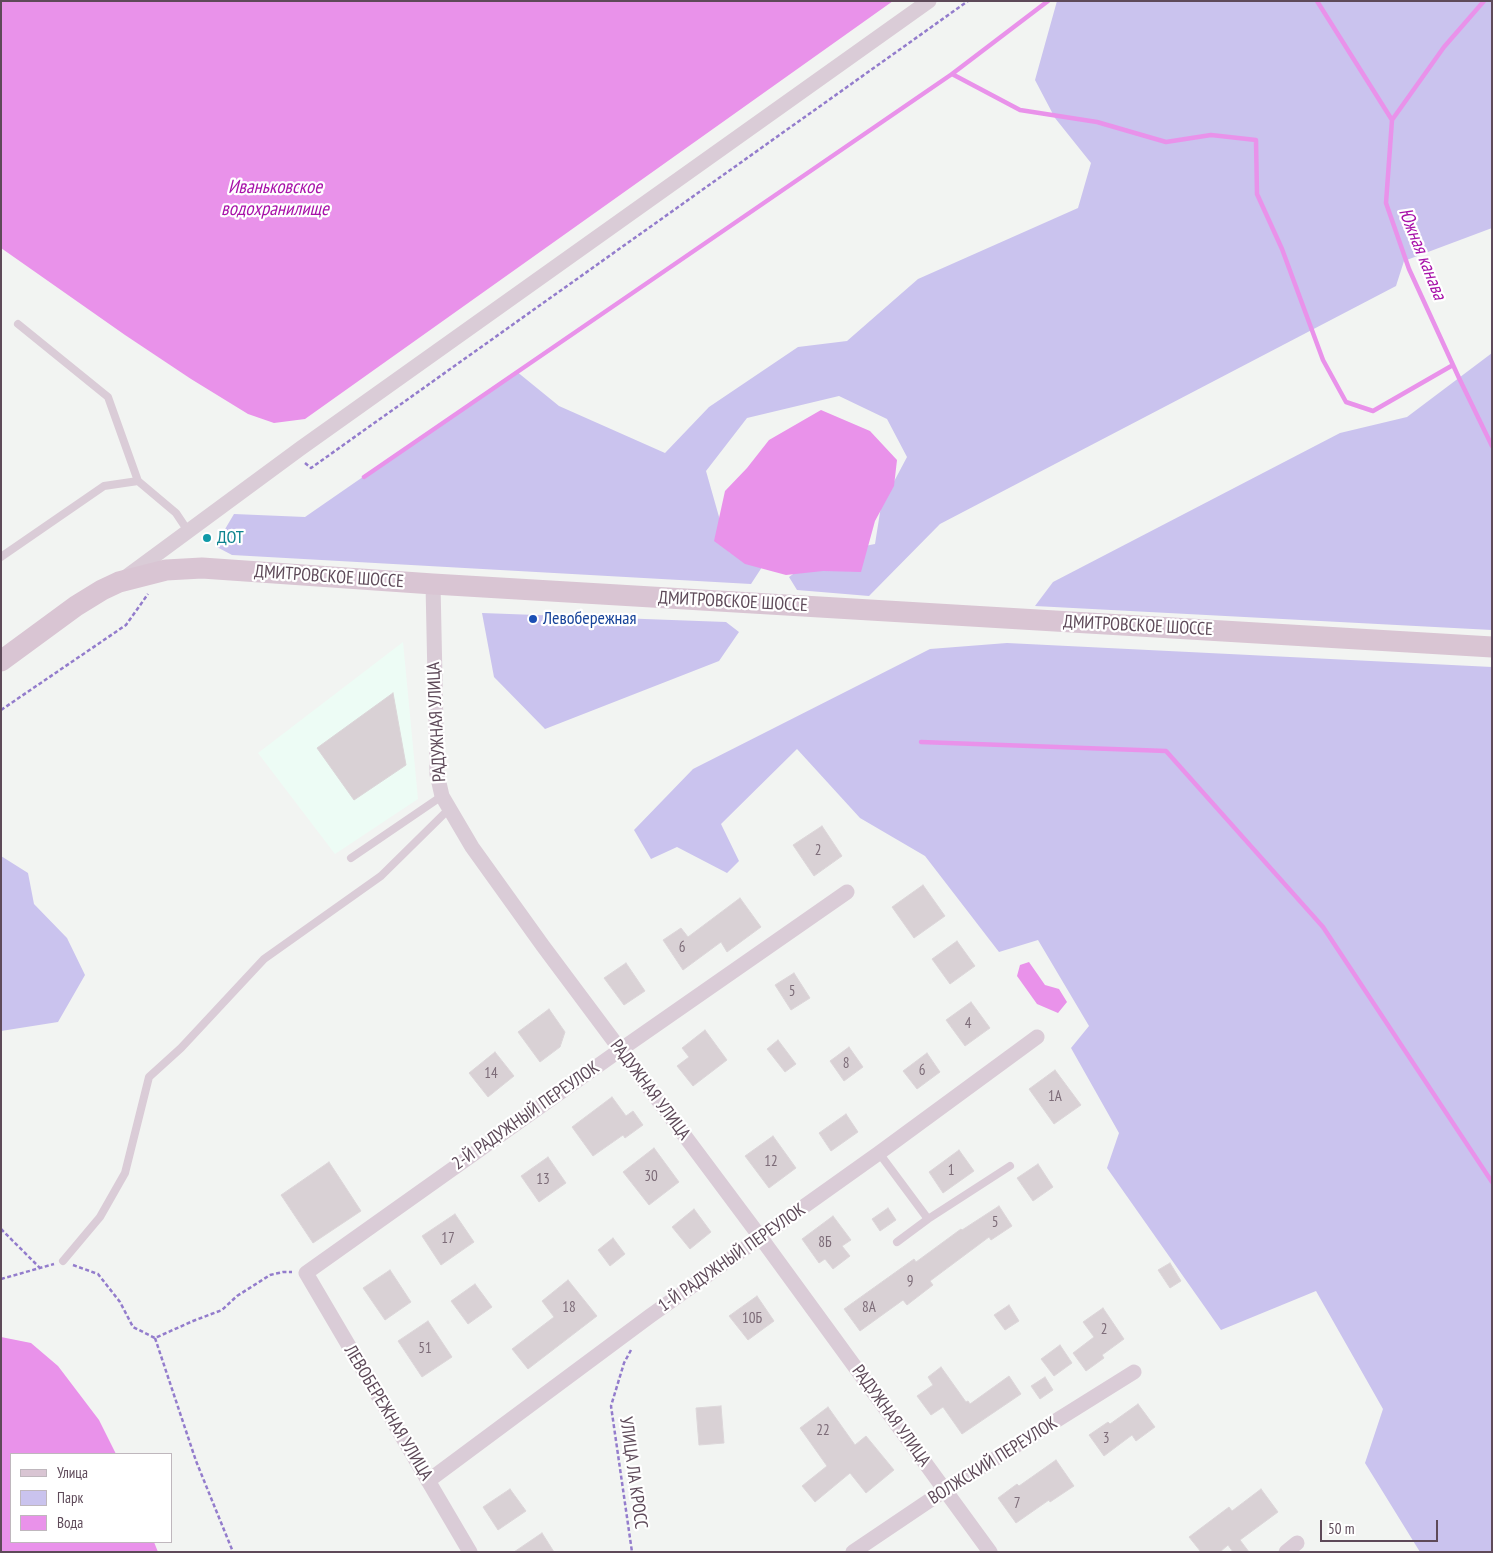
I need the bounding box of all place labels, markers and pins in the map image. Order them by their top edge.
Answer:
place label: ДОТ [217,527,244,549]
marker: ДОТ [201,532,213,544]
place label: Левобережная [543,608,637,630]
marker: Левобережная [527,613,539,625]

